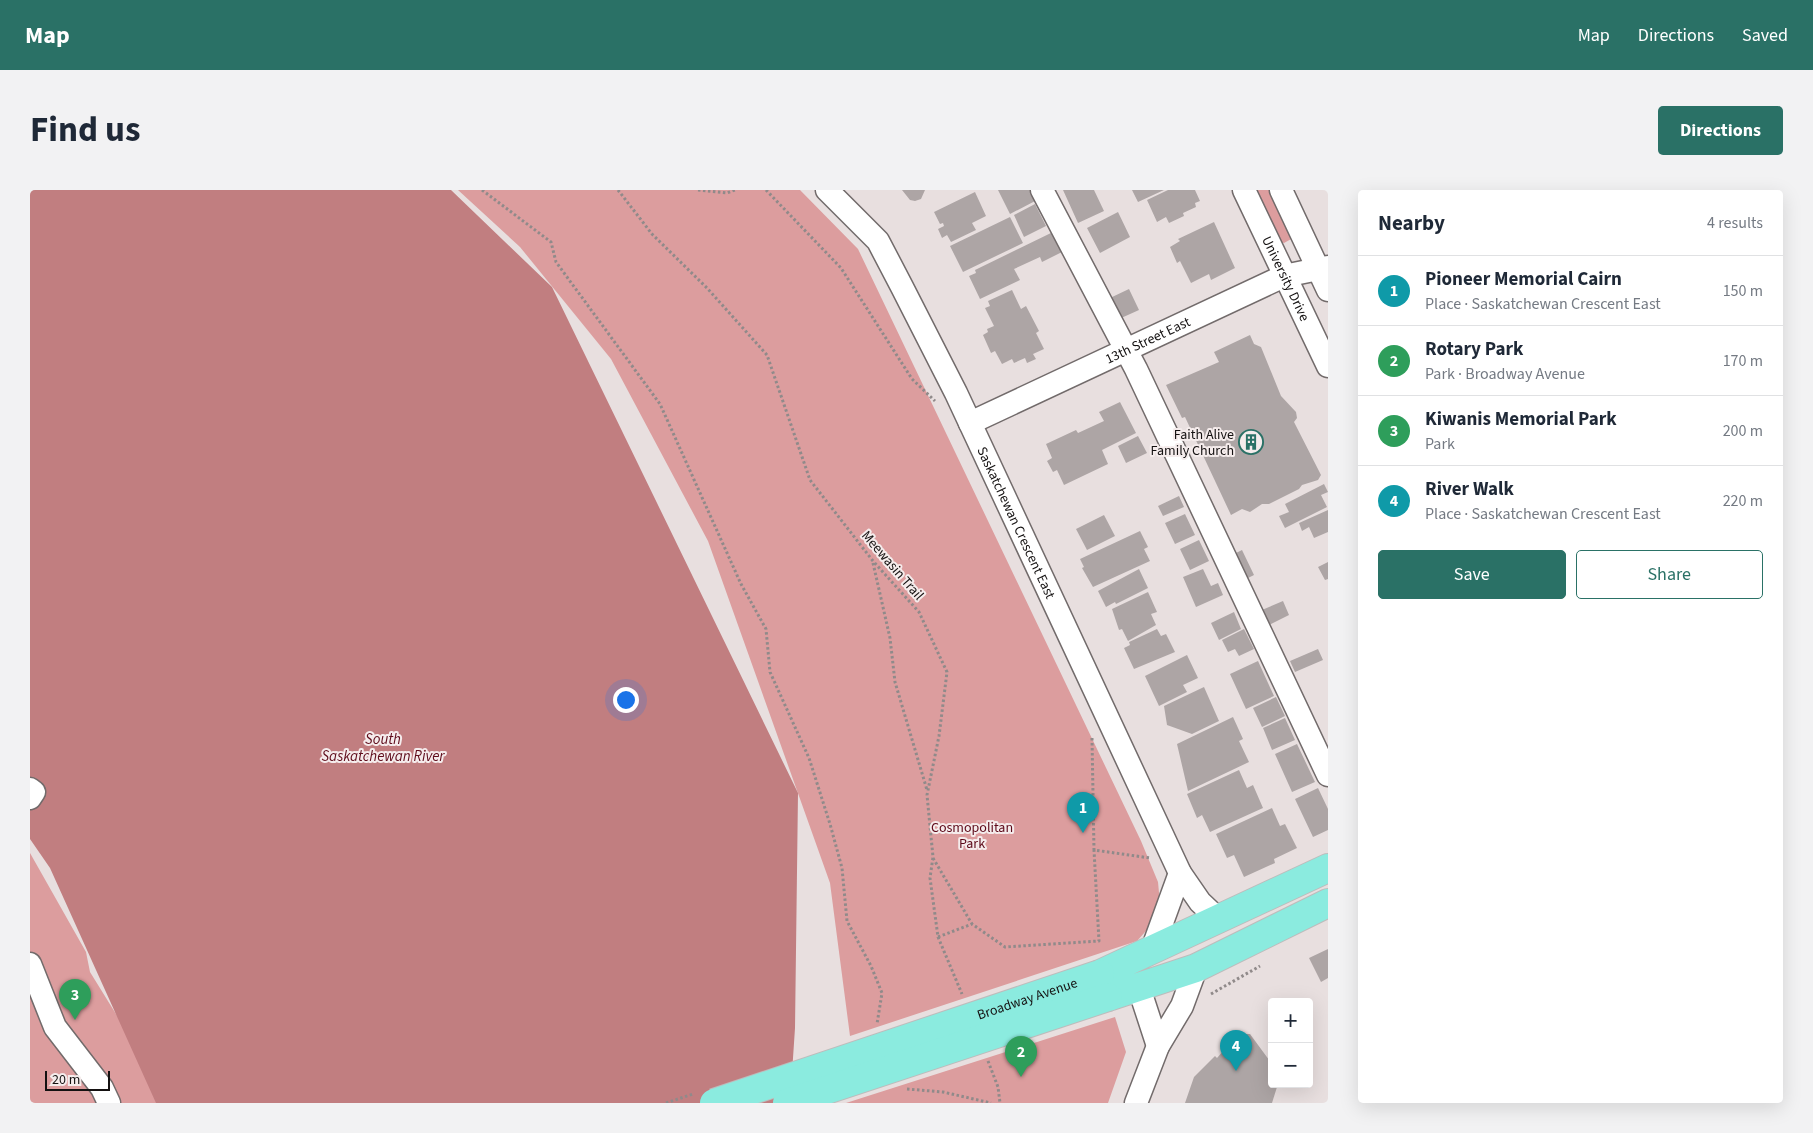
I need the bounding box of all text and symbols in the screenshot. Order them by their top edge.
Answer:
text: Map [25,18,70,53]
text: Map [1578,23,1610,48]
text: Directions [1638,23,1714,48]
text: Saved [1742,23,1788,48]
text: Find us [30,105,140,155]
button: Directions [1658,106,1783,155]
text: Nearby [1378,208,1445,238]
text: 4 results [1707,212,1763,234]
street label: University Drive [1256,233,1314,325]
text: Pioneer Memorial Cairn [1425,266,1622,293]
text: 1 [1390,280,1398,302]
text: 150 m [1723,280,1763,302]
text: Place · Saskatchewan Crescent East [1425,293,1661,315]
street label: 13th Street East [1102,312,1194,369]
text: Rotary Park [1425,336,1523,363]
text: 2 [1390,350,1398,372]
text: 170 m [1723,350,1763,372]
text: Park · Broadway Avenue [1425,363,1585,385]
text: Kiwanis Memorial Park [1425,406,1617,433]
text: 3 [1390,420,1398,442]
text: 200 m [1723,420,1763,442]
place label: Faith Alive Family Church [1151,425,1234,461]
building icon: Faith Alive Family Church [1238,429,1264,455]
text: Park [1425,433,1455,455]
street label: Saskatchewan Crescent East [971,444,1060,603]
text: River Walk [1425,476,1514,503]
text: 4 [1390,490,1398,512]
text: 220 m [1723,490,1763,512]
text: Place · Saskatchewan Crescent East [1425,503,1661,525]
street label: Meewasin Trail [856,527,928,605]
button: Save [1378,550,1566,599]
button: Share [1576,550,1763,599]
your location [613,687,639,713]
water label: South Saskatchewan River [322,729,445,767]
pin: 1 [1067,792,1099,833]
park label: Cosmopolitan Park [931,818,1013,854]
street label: Broadway Avenue [974,973,1080,1025]
pin: 3 [59,979,91,1020]
map controls [1268,998,1313,1088]
button: + [1268,998,1313,1043]
pin: 4 [1220,1030,1252,1071]
pin: 2 [1005,1036,1037,1077]
button: − [1268,1043,1313,1088]
scale bar [45,1068,110,1091]
text: 20 m [52,1070,80,1090]

